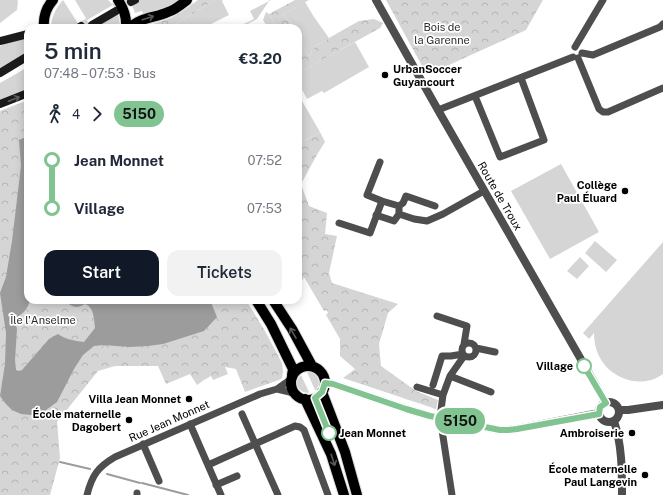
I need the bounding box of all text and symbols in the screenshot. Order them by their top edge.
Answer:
one-way arrow [142,14,155,21]
park label: Bois de la Garenne [414,21,470,46]
text: 5 min [44,38,102,64]
text: €3.20 [239,50,282,67]
place label: UrbanSoccer Guyancourt [393,63,462,88]
text: 07:48 – 07:53 · Bus [44,66,156,81]
marker: UrbanSoccer Guyancourt [380,70,390,80]
one-way arrow [8,94,20,102]
icon: walk [44,103,66,125]
icon: forward [86,103,108,125]
text: 5150 [122,106,156,122]
text: 4 [72,107,80,122]
text: Jean Monnet [74,152,164,169]
text: 07:52 [247,153,282,168]
street label: Route de Troux [475,160,525,232]
place label: Collège Paul Éluard [557,179,617,204]
marker: Collège Paul Éluard [620,186,630,196]
text: Village [74,200,125,217]
text: 07:53 [247,201,282,216]
button: Start [44,250,159,296]
button: Tickets [167,250,282,296]
park label: Île l'Anselme [9,314,76,326]
one-way arrow [289,327,297,339]
marker: Village [576,358,592,374]
place label: Village [536,360,573,372]
place label: Villa Jean Monnet [89,393,181,405]
marker: Villa Jean Monnet [184,394,194,404]
street label: Rue Jean Monnet [127,398,211,444]
place label: École maternelle Dagobert [33,407,121,433]
line badge: 5150 [432,408,488,434]
text: 5150 [443,413,477,429]
marker: École maternelle Dagobert [124,415,134,425]
marker: Jean Monnet [321,425,337,441]
place label: Jean Monnet [340,427,406,439]
place label: Ambroiserie [560,427,624,439]
marker: Ambroiserie [627,428,637,438]
one-way arrow [329,454,337,466]
place label: École maternelle Paul Langevin [549,462,637,488]
marker: École maternelle Paul Langevin [640,470,650,480]

